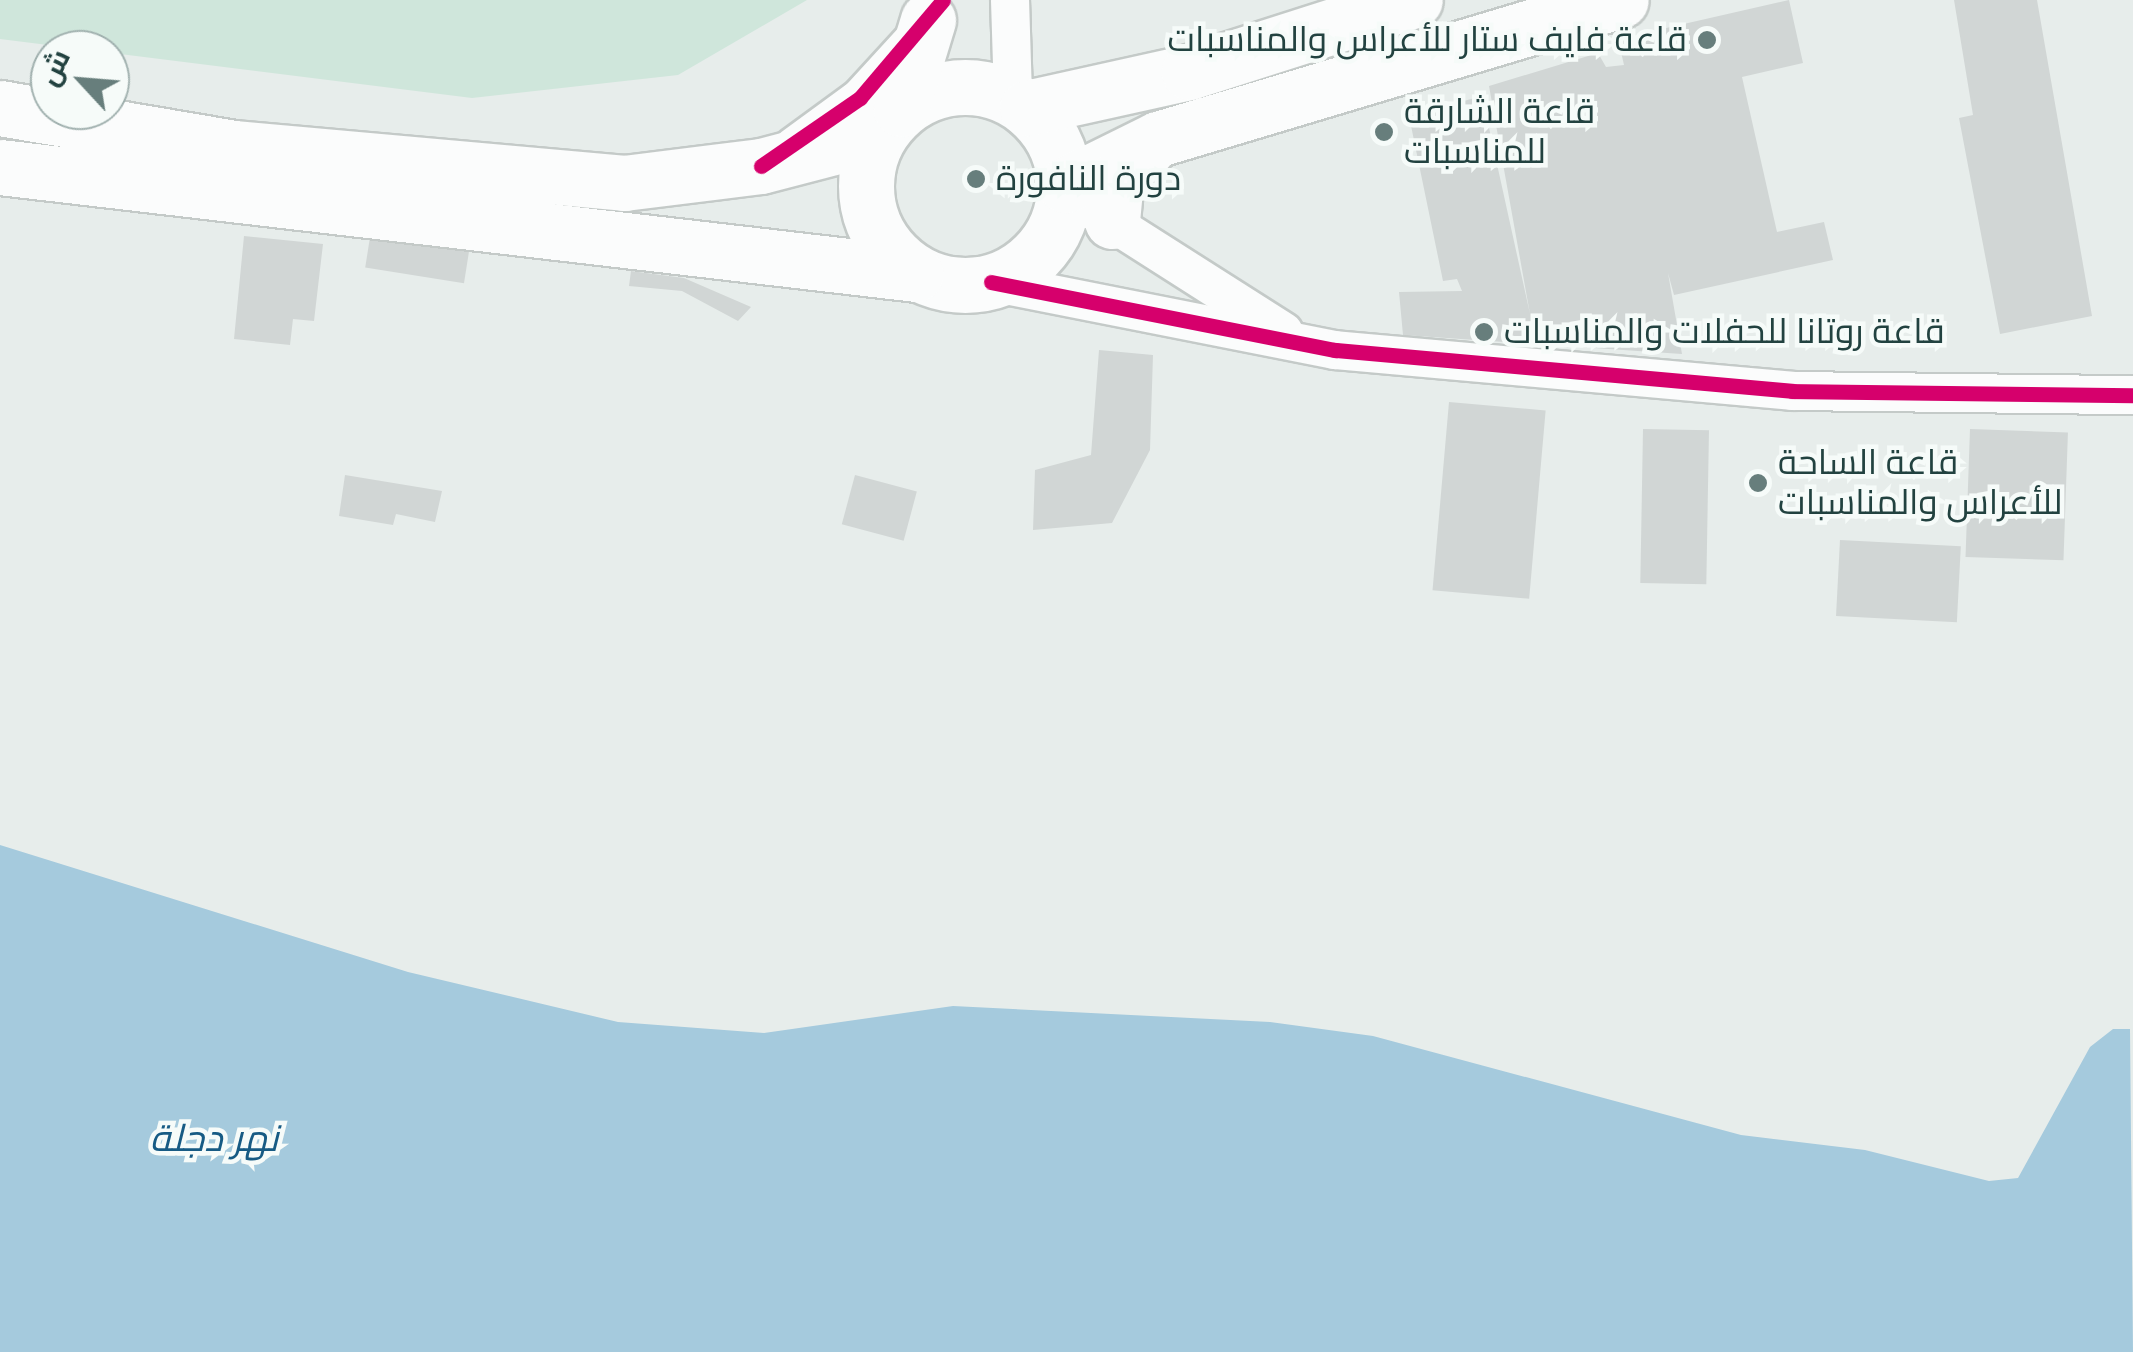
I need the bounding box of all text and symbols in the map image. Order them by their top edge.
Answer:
place label: قاعة فايف ستار للأعراس والمناسبات [1167,19,1687,61]
marker: قاعة فايف ستار للأعراس والمناسبات [1696,29,1718,51]
north arrow [30,30,130,130]
text: ش [32,44,77,91]
place label: قاعة الشارقة للمناسبات [1404,91,1595,173]
marker: قاعة الشارقة للمناسبات [1373,121,1395,143]
place label: دورة النافورة [996,158,1181,200]
marker: دورة النافورة [965,168,987,190]
place label: قاعة روتانا للحفلات والمناسبات [1504,311,1945,353]
marker: قاعة روتانا للحفلات والمناسبات [1473,321,1495,343]
place label: قاعة الساحة للأعراس والمناسبات [1778,442,2062,524]
marker: قاعة الساحة للأعراس والمناسبات [1747,472,1769,494]
water label: نهر دجلة [149,1116,279,1162]

